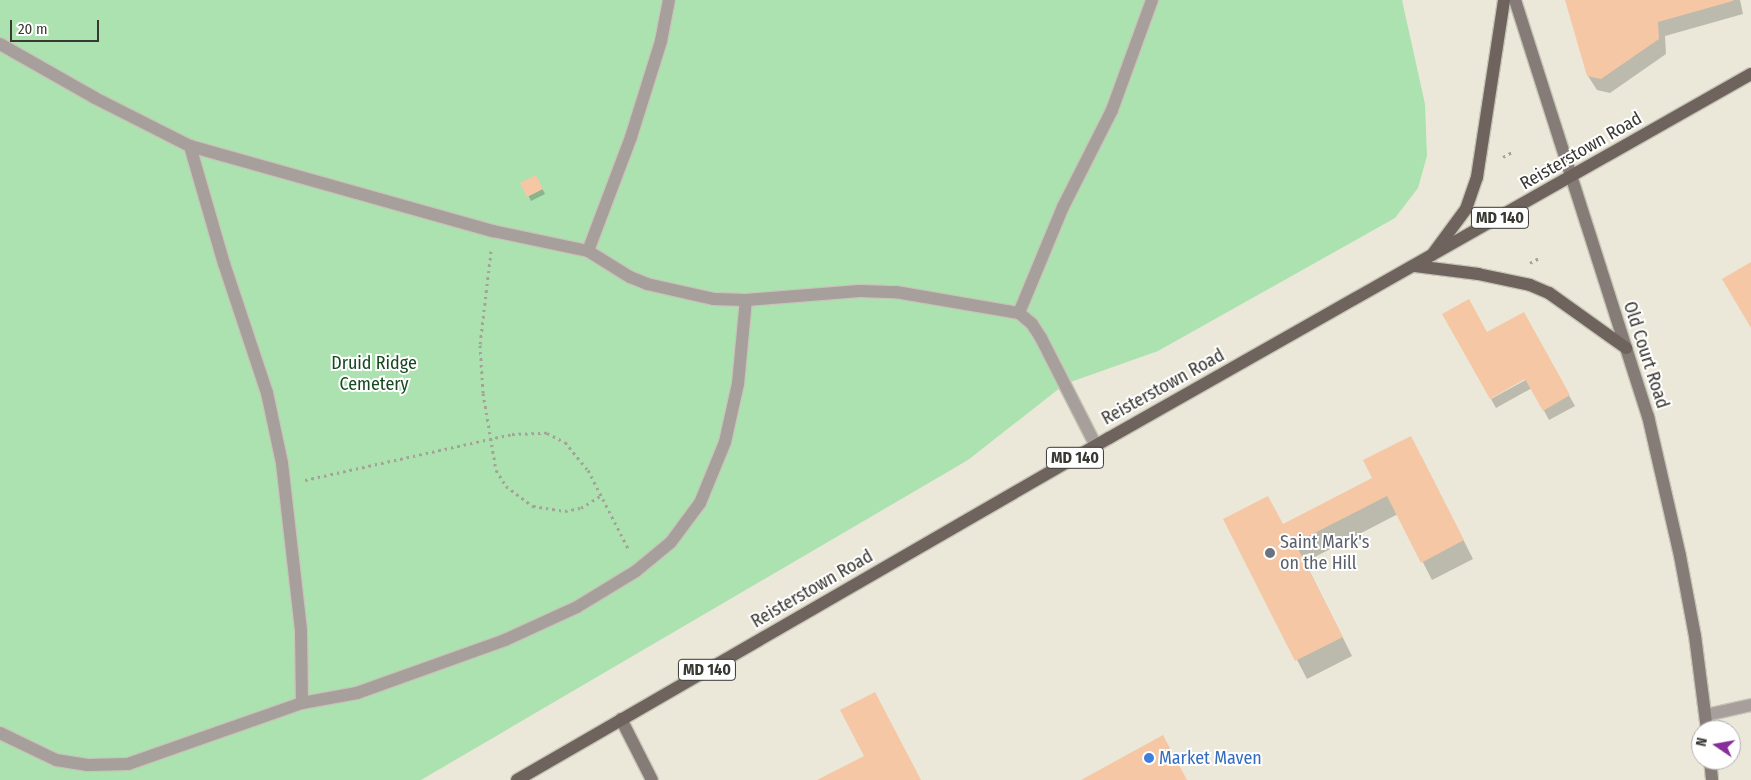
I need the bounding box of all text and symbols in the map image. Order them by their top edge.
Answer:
scale bar [12,10,101,42]
text: 20 m [18,20,48,38]
street label: Reisterstown Road [1516,107,1646,195]
road number: MD 140 [1470,204,1530,232]
street label: Old Court Road [1619,299,1673,411]
street label: Reisterstown Road [1098,344,1228,430]
park label: Druid Ridge Cemetery [331,353,417,396]
road number: MD 140 [1045,444,1105,472]
place label: Saint Mark's on the Hill [1280,532,1369,574]
street label: Reisterstown Road [747,545,877,633]
marker: Saint Mark's on the Hill [1264,547,1276,559]
road number: MD 140 [677,656,737,684]
north arrow [1691,720,1741,770]
text: N [1693,736,1711,748]
place label: Market Maven [1159,747,1262,769]
marker: Market Maven [1143,752,1155,764]

